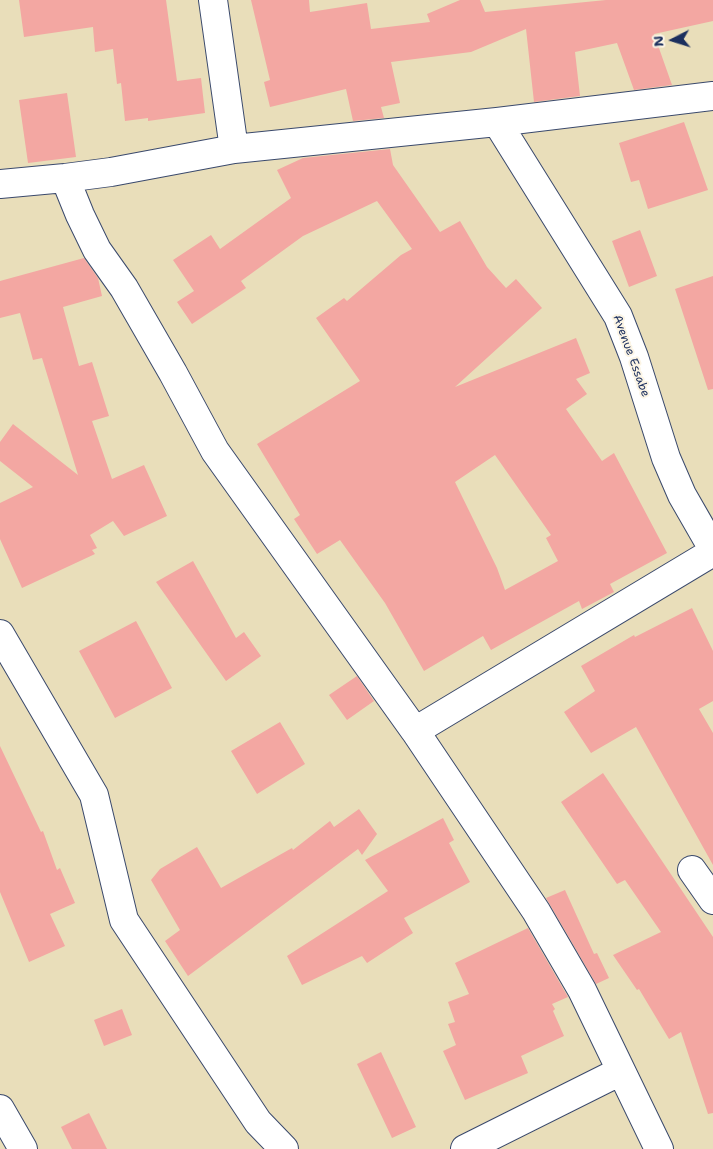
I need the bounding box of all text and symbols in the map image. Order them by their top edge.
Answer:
north arrow [648,15,698,65]
text: N [649,35,668,48]
street label: Avenue Essabe [609,313,653,399]

